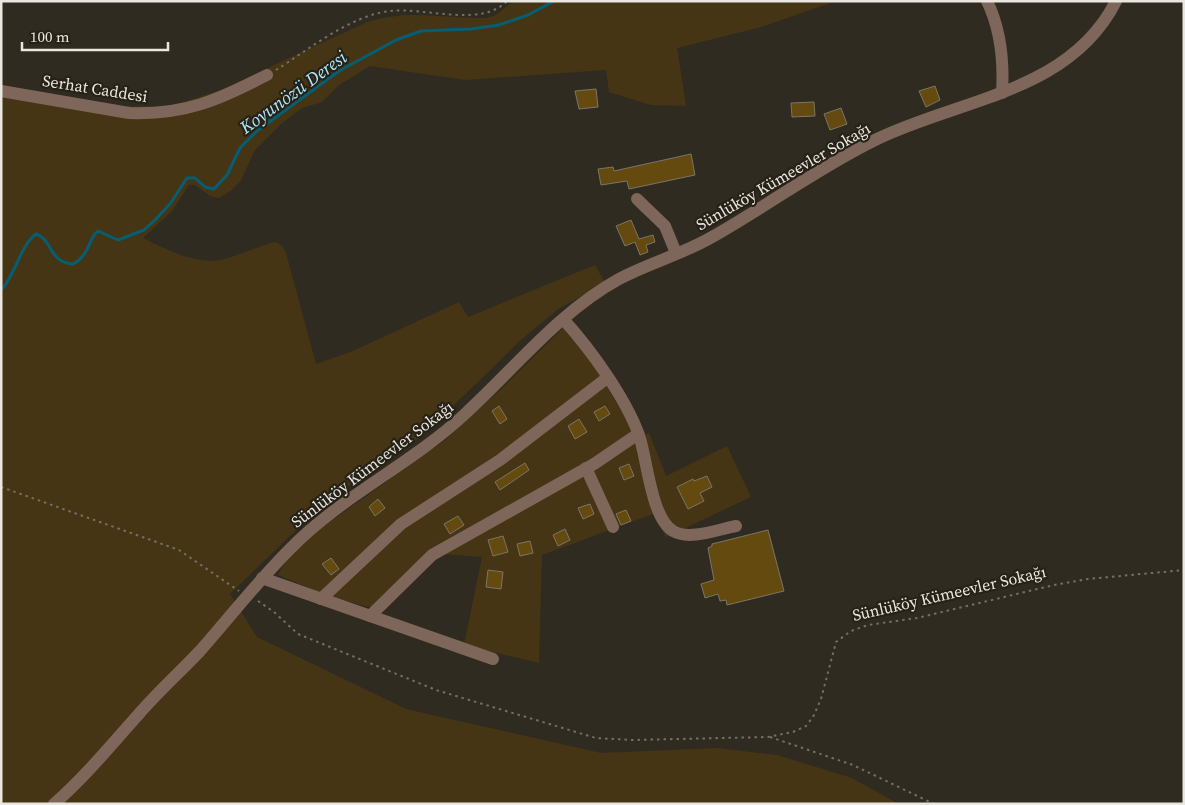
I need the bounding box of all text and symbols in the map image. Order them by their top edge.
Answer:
scale bar [22,20,169,52]
text: 100 m [30,26,70,47]
water label: Koyunözü Deresi [233,44,352,140]
street label: Serhat Caddesi [41,69,149,107]
street label: Sünlüköy Kümeevler Sokağı [692,117,874,235]
street label: Sünlüköy Kümeevler Sokağı [286,396,458,532]
street label: Sünlüköy Kümeevler Sokağı [850,560,1048,626]

